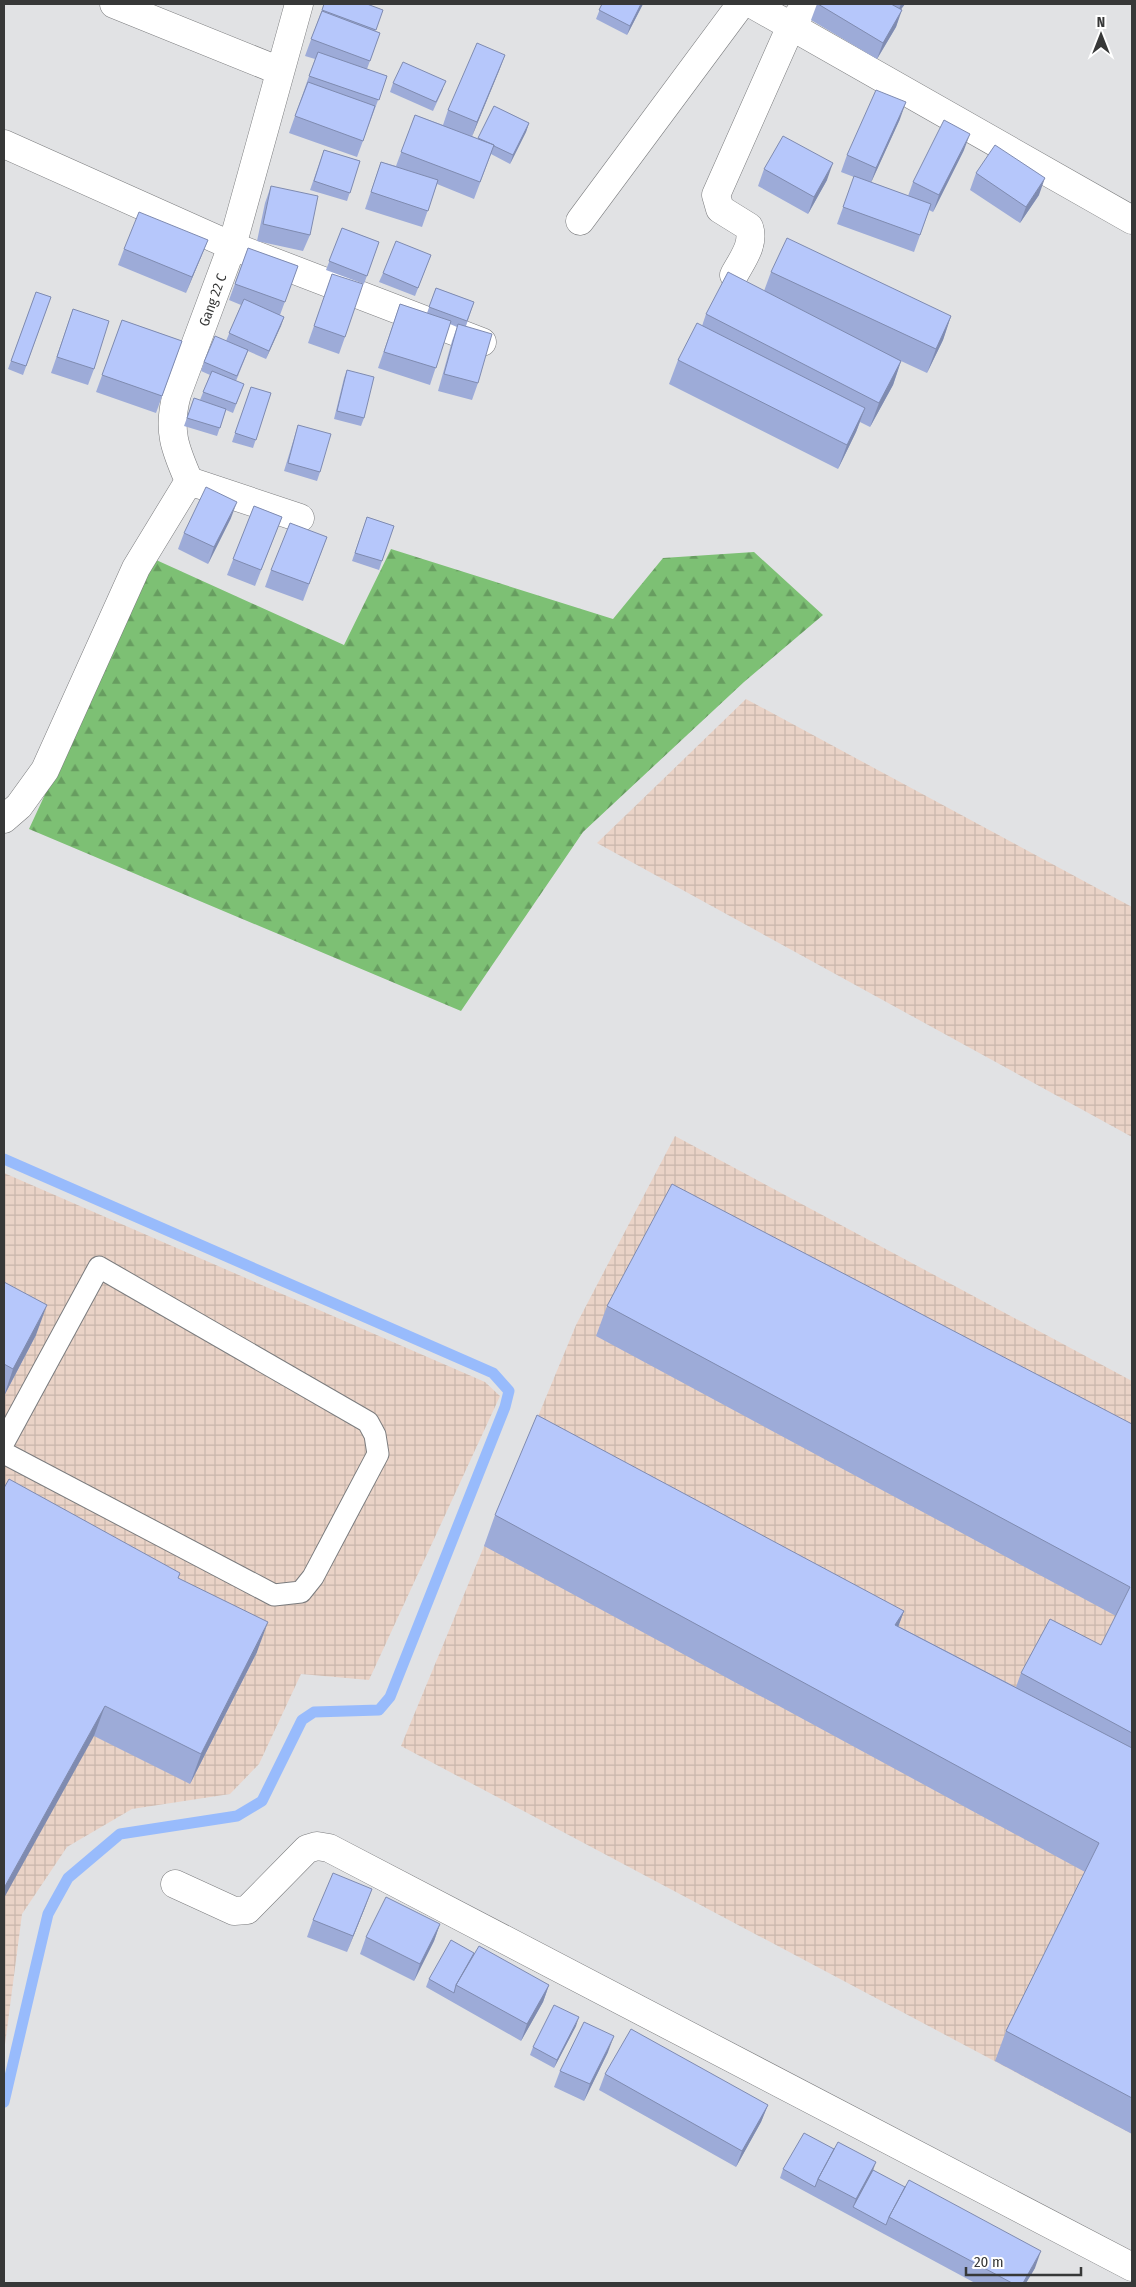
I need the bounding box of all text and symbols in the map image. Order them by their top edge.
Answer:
north arrow [1076,10,1126,60]
text: N [1097,14,1105,31]
street label: Gang 22 C [196,271,230,329]
scale bar [966,2244,1081,2276]
text: 20 m [974,2253,1004,2271]

